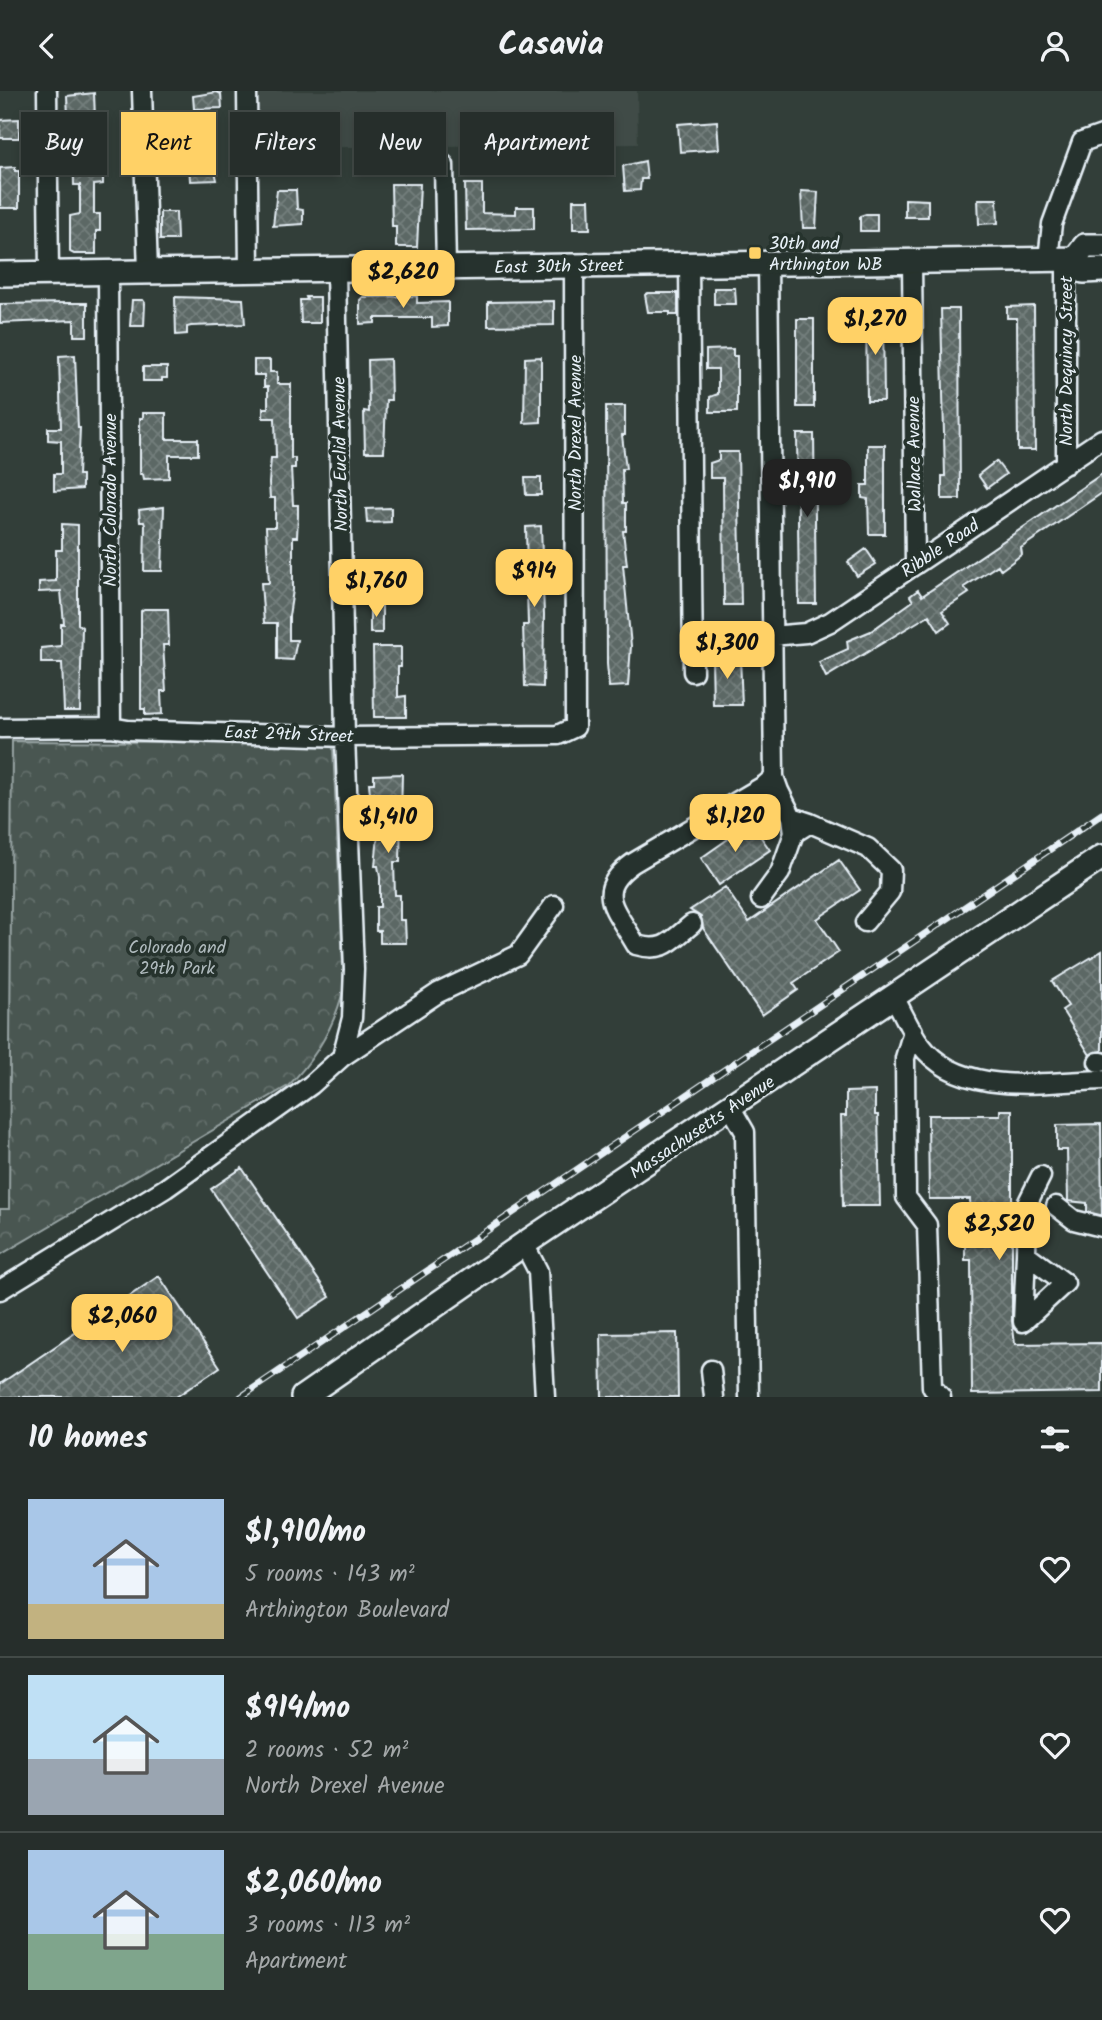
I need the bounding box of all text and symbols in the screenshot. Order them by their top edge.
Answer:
text: Casavia [498,20,604,71]
icon: back [28,27,66,65]
icon: person [1036,27,1074,65]
chip: Buy [21,112,107,175]
chip: Rent [121,112,216,175]
chip: Filters [230,112,340,175]
chip: New [354,112,446,175]
chip: Apartment [460,112,614,175]
place label: 30th and Arthington WB [769,230,882,280]
marker: 30th and Arthington WB [747,245,763,261]
pin: $2,620 [346,251,460,310]
street label: East 30th Street [494,252,625,283]
text: $2,620 [368,255,438,291]
street label: North Dequincy Street [1053,275,1082,446]
pin: $1,270 [818,297,932,357]
text: $1,270 [844,302,906,338]
street label: North Drexel Avenue [562,355,591,511]
street label: North Euclid Avenue [326,376,357,532]
street label: Wallace Avenue [900,396,931,512]
street label: North Colorado Avenue [97,413,126,587]
pin: $1,910 [750,459,864,519]
text: $1,910 [779,464,835,500]
street label: Ribble Road [896,512,987,586]
pin: $914 [493,549,575,609]
text: $914 [512,554,556,590]
pin: $1,760 [319,559,433,619]
text: $1,760 [345,564,407,600]
pin: $1,300 [670,621,784,681]
text: $1,300 [696,626,758,662]
street label: East 29th Street [224,719,355,752]
pin: $1,410 [331,795,445,855]
pin: $1,120 [678,795,792,854]
text: $1,120 [706,799,764,835]
text: $1,410 [359,800,417,836]
park label: Colorado and 29th Park [128,934,227,984]
street label: Massachusetts Avenue [624,1069,782,1188]
pin: $2,520 [942,1203,1056,1262]
text: $2,520 [964,1207,1034,1243]
pin: $2,060 [65,1295,179,1354]
text: $2,060 [87,1299,157,1335]
text: 10 homes [28,1415,148,1463]
icon: filters [1036,1420,1074,1458]
text: $1,910/mo [245,1509,366,1557]
icon: home [84,1527,168,1611]
icon: heart [1036,1550,1074,1588]
text: 5 rooms · 143 m² [245,1557,415,1593]
text: Arthington Boulevard [245,1593,449,1629]
text: $914/mo [245,1685,350,1733]
icon: home [84,1703,168,1787]
icon: heart [1036,1726,1074,1764]
text: 2 rooms · 52 m² [245,1733,408,1769]
text: North Drexel Avenue [245,1769,445,1805]
text: $2,060/mo [245,1860,382,1908]
icon: home [84,1878,168,1962]
icon: heart [1036,1901,1074,1939]
text: 3 rooms · 113 m² [245,1908,410,1944]
text: Apartment [245,1944,347,1980]

